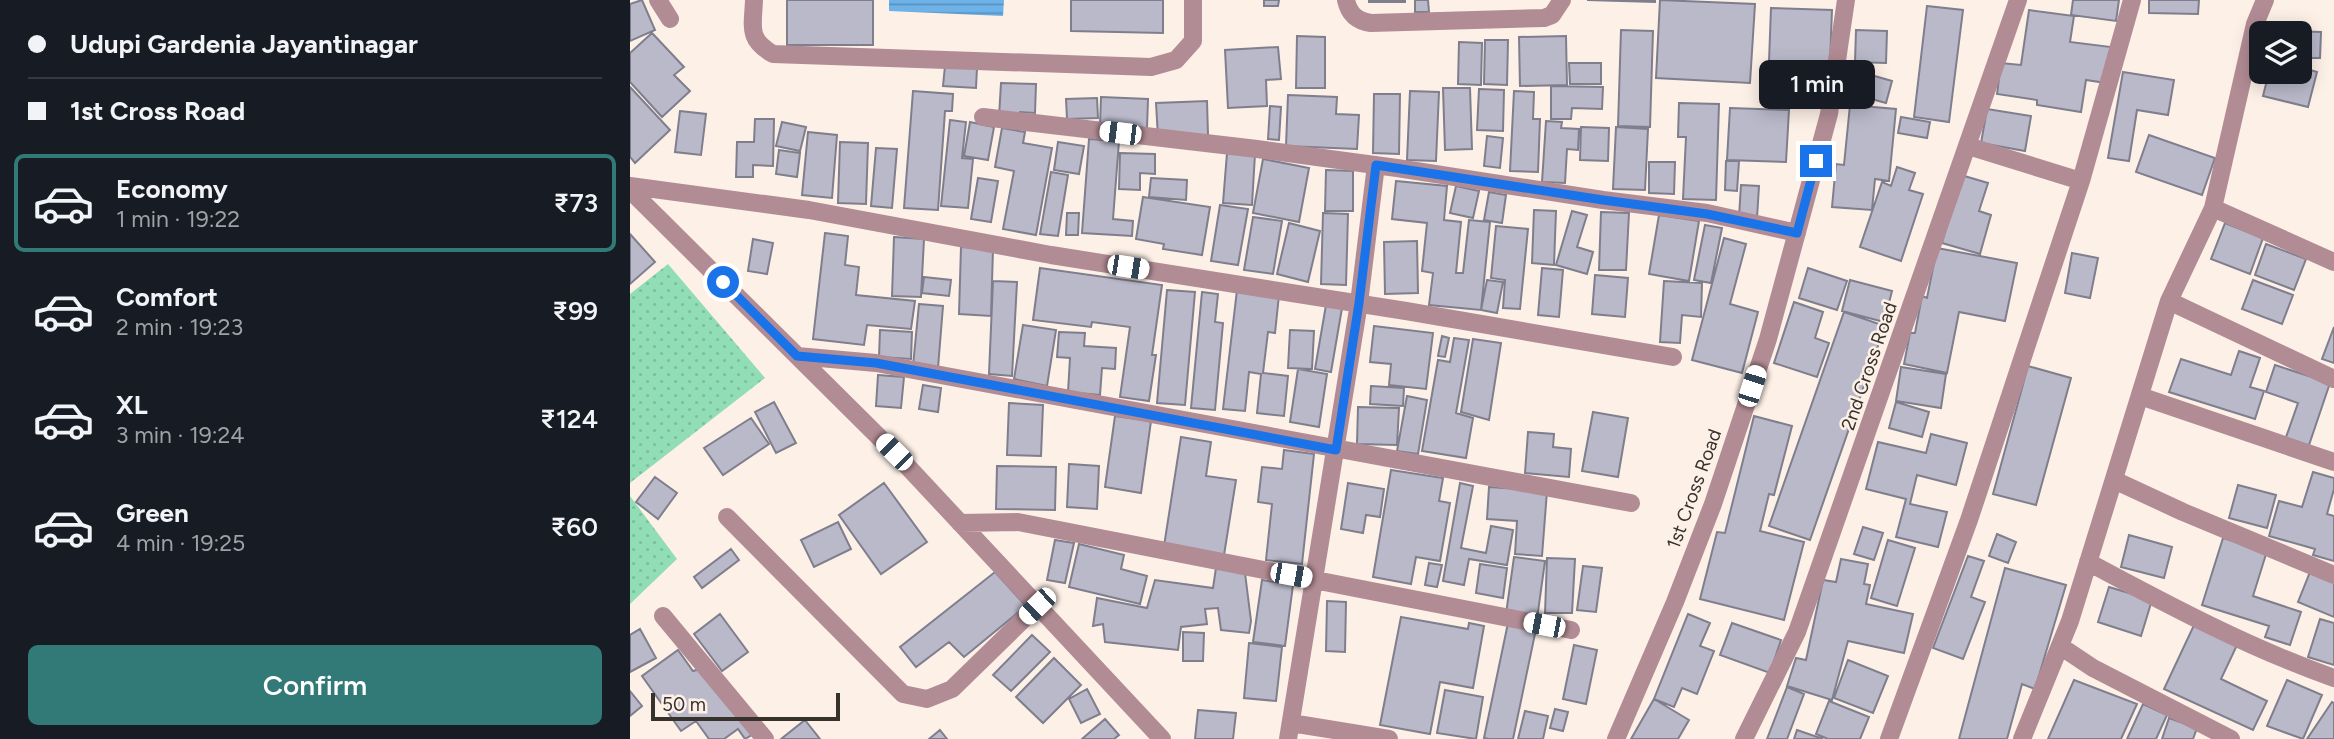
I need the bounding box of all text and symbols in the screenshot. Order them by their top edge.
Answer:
map controls [2249,21,2312,84]
button: layers [2249,21,2312,84]
text: Udupi Gardenia Jayantinagar [70,28,418,60]
callout: 1 min [1758,60,1874,108]
text: 1 min [1790,70,1844,98]
text: 1st Cross Road [70,95,245,127]
car [1098,120,1143,146]
route end [1800,145,1832,177]
icon: car [32,172,95,235]
text: Economy [116,173,228,205]
text: ₹73 [554,187,598,219]
text: 1 min · 19:22 [116,205,240,233]
car [1106,253,1151,281]
route start [707,266,739,298]
icon: car [32,280,95,343]
text: Comfort [116,281,218,313]
text: ₹99 [552,295,598,327]
street label: 2nd Cross Road [1836,299,1902,433]
text: 2 min · 19:23 [116,313,243,341]
car [1736,363,1769,409]
icon: car [32,388,95,451]
text: XL [116,389,148,421]
text: ₹124 [540,403,598,435]
text: 3 min · 19:24 [116,421,245,449]
street label: 1st Cross Road [1662,426,1726,552]
car [872,430,917,474]
icon: car [32,496,95,559]
text: Green [116,497,189,529]
text: ₹60 [550,511,598,543]
text: 4 min · 19:25 [116,529,245,557]
car [1269,561,1314,589]
car [1015,584,1060,628]
car [1522,611,1567,639]
button: Confirm [28,645,602,725]
scale bar [651,690,840,722]
text: 50 m [662,693,706,716]

